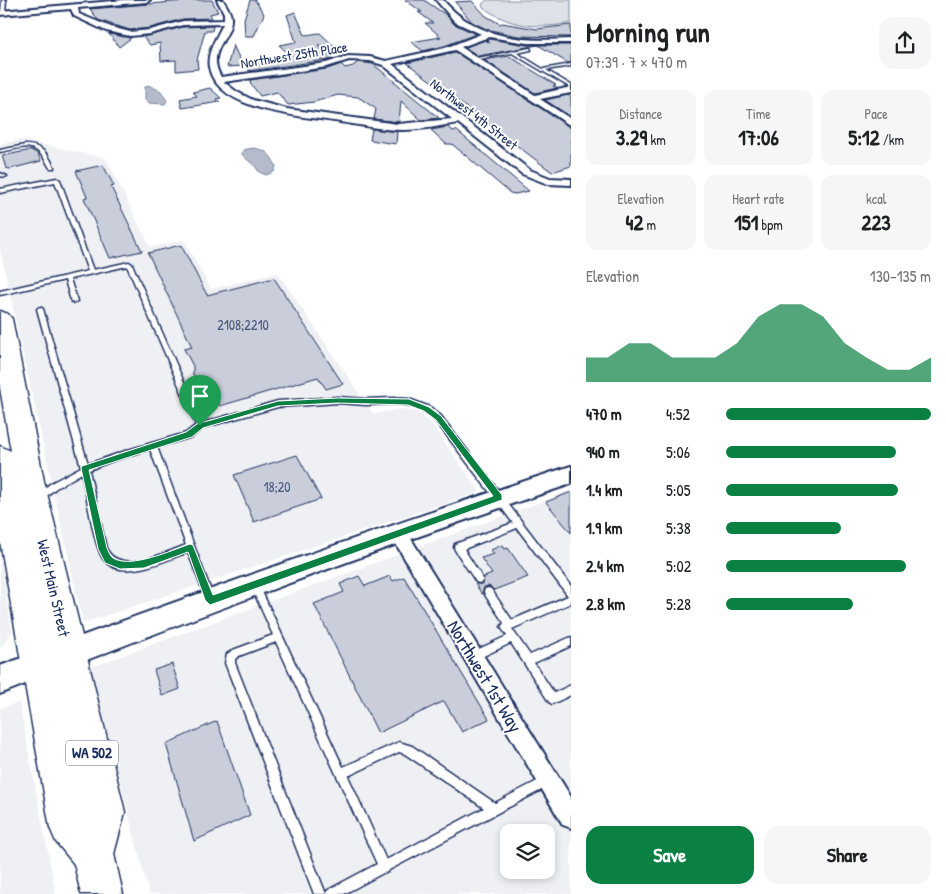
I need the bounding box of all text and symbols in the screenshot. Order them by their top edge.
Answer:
text: Morning run [586,13,710,51]
button: share [879,17,931,69]
street label: Northwest 25th Place [239,37,349,72]
text: 07:39 · 7 × 470 m [586,51,687,73]
street label: Northwest 4th Street [427,73,522,154]
text: Distance [619,104,662,123]
text: Time [746,104,771,123]
text: Pace [865,104,888,123]
text: 3.29 [616,123,647,152]
text: 17:06 [738,123,779,152]
text: 5:12 [848,123,880,152]
text: km [647,130,666,149]
text: /km [880,130,904,149]
text: Elevation [618,189,664,208]
text: Heart rate [732,189,785,208]
text: kcal [866,189,886,208]
text: 42 [626,208,643,237]
text: 151 [734,208,758,237]
text: 223 [862,208,891,237]
text: m [643,215,656,234]
text: bpm [758,215,783,234]
text: Elevation [586,265,639,287]
text: 130–135 m [870,265,931,287]
house number: 2108;2210 [217,315,269,334]
pin [179,375,221,426]
icon: arrive [186,382,214,410]
text: 470 m [586,403,622,425]
text: 4:52 [666,403,690,425]
text: 940 m [586,441,620,463]
text: 5:06 [666,441,690,463]
house number: 18;20 [263,477,291,496]
text: 1.4 km [586,479,622,501]
text: 5:05 [666,479,690,501]
text: 1.9 km [586,517,622,539]
text: 5:38 [666,517,691,539]
street label: West Main Street [32,537,76,639]
text: 2.4 km [586,555,624,577]
text: 5:02 [666,555,691,577]
text: 2.8 km [586,593,625,615]
text: 5:28 [666,593,691,615]
street label: Northwest 1st Way [441,615,529,737]
road number: WA 502 [66,740,118,766]
map controls [500,824,555,879]
button: layers [500,824,555,879]
button: Save [586,826,754,884]
button: Share [764,826,931,884]

